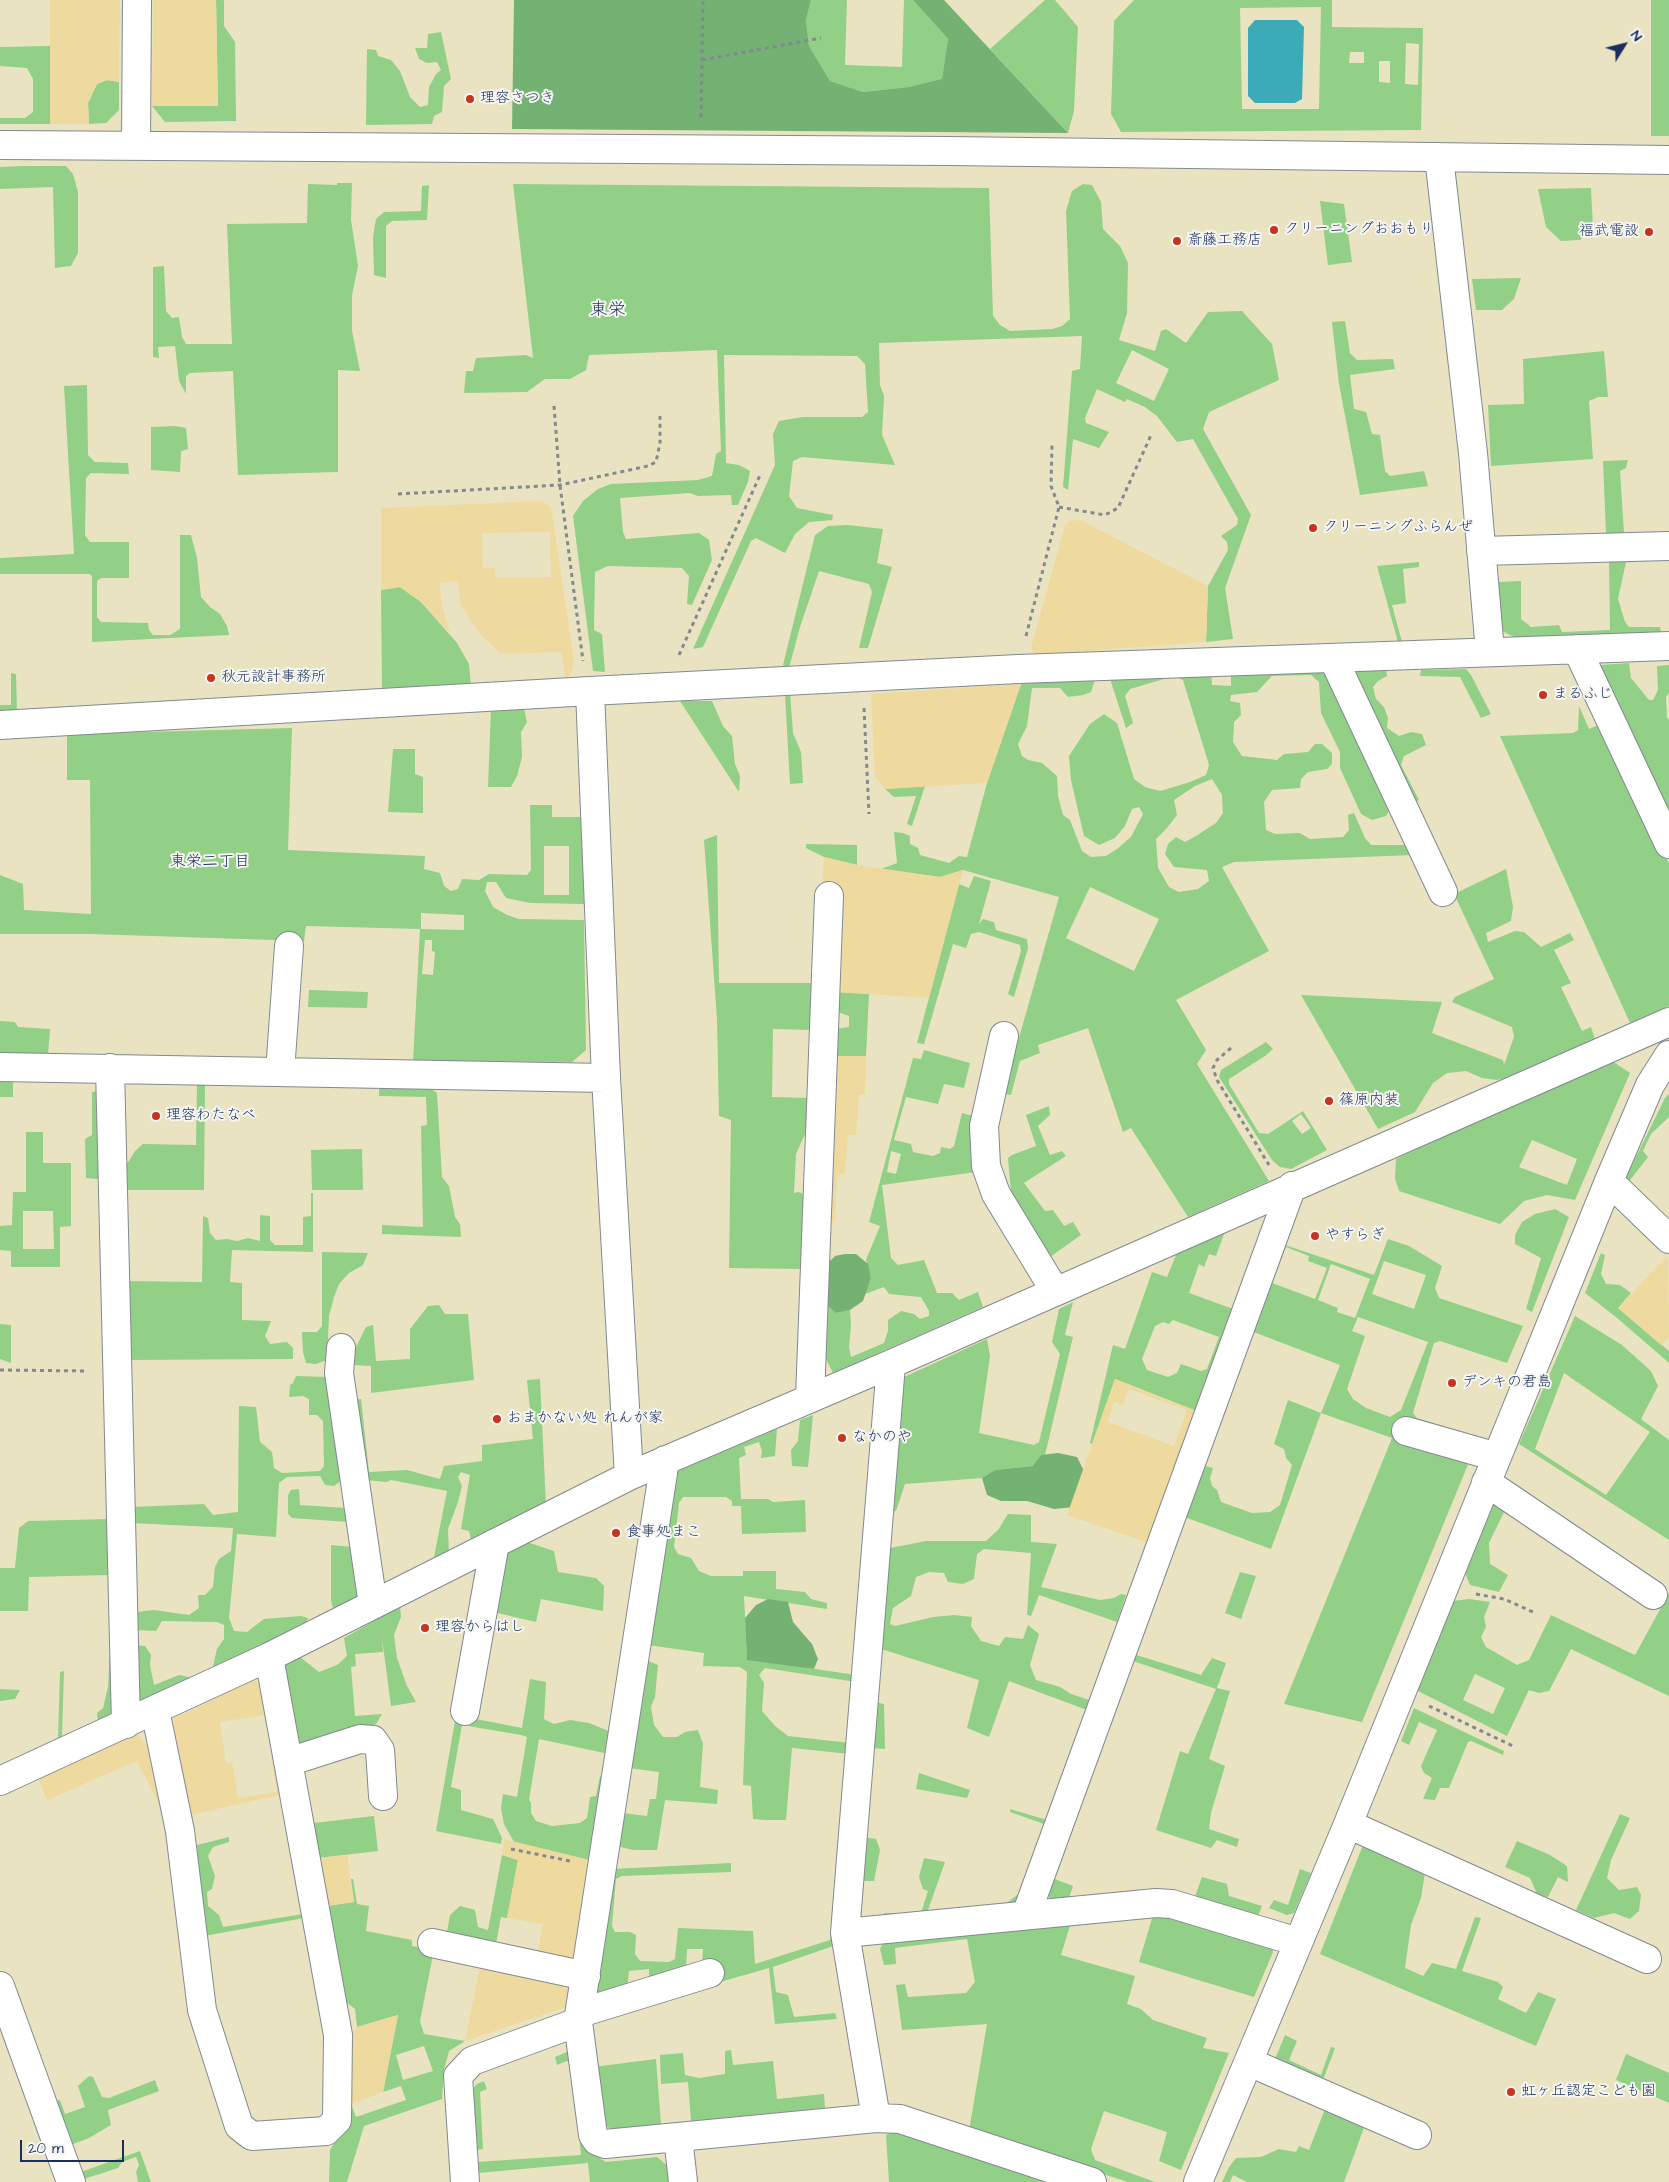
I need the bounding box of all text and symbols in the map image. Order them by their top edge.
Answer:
north arrow [1599,20,1649,70]
text: N [1625,27,1647,46]
place label: 理容さつき [480,90,555,108]
marker: 理容さつき [464,93,476,105]
place label: クリーニングおおもり [1284,221,1434,239]
place label: 福武電設 [1579,223,1639,241]
marker: クリーニングおおもり [1268,224,1280,236]
marker: 福武電設 [1643,226,1655,238]
place label: 斎藤工務店 [1187,232,1262,250]
marker: 斎藤工務店 [1171,235,1183,247]
district label: 東栄 [590,300,626,322]
place label: クリーニングふらんぜ [1323,519,1473,537]
marker: クリーニングふらんぜ [1307,522,1319,534]
place label: 秋元設計事務所 [221,669,326,687]
marker: 秋元設計事務所 [205,672,217,684]
place label: まるふじ [1553,686,1613,704]
marker: まるふじ [1537,689,1549,701]
district label: 東栄二丁目 [170,853,250,873]
place label: 篠原内装 [1339,1092,1399,1110]
marker: 篠原内装 [1323,1095,1335,1107]
place label: 理容わたなべ [166,1107,256,1125]
marker: 理容わたなべ [150,1110,162,1122]
place label: やすらぎ [1325,1227,1385,1245]
marker: やすらぎ [1309,1230,1321,1242]
place label: デンキの君島 [1462,1374,1552,1392]
marker: デンキの君島 [1446,1377,1458,1389]
place label: おまかない処 れんが家 [507,1410,663,1428]
marker: おまかない処 れんが家 [491,1413,503,1425]
place label: なかのや [852,1429,912,1447]
marker: なかのや [836,1432,848,1444]
place label: 食事処まこ [626,1524,701,1542]
marker: 食事処まこ [610,1527,622,1539]
place label: 理容からはし [435,1619,525,1637]
marker: 理容からはし [419,1622,431,1634]
place label: 虹ヶ丘認定こども園 [1521,2083,1656,2101]
marker: 虹ヶ丘認定こども園 [1505,2086,1517,2098]
scale bar [22,2130,126,2162]
text: 20 m [28,2138,64,2159]

